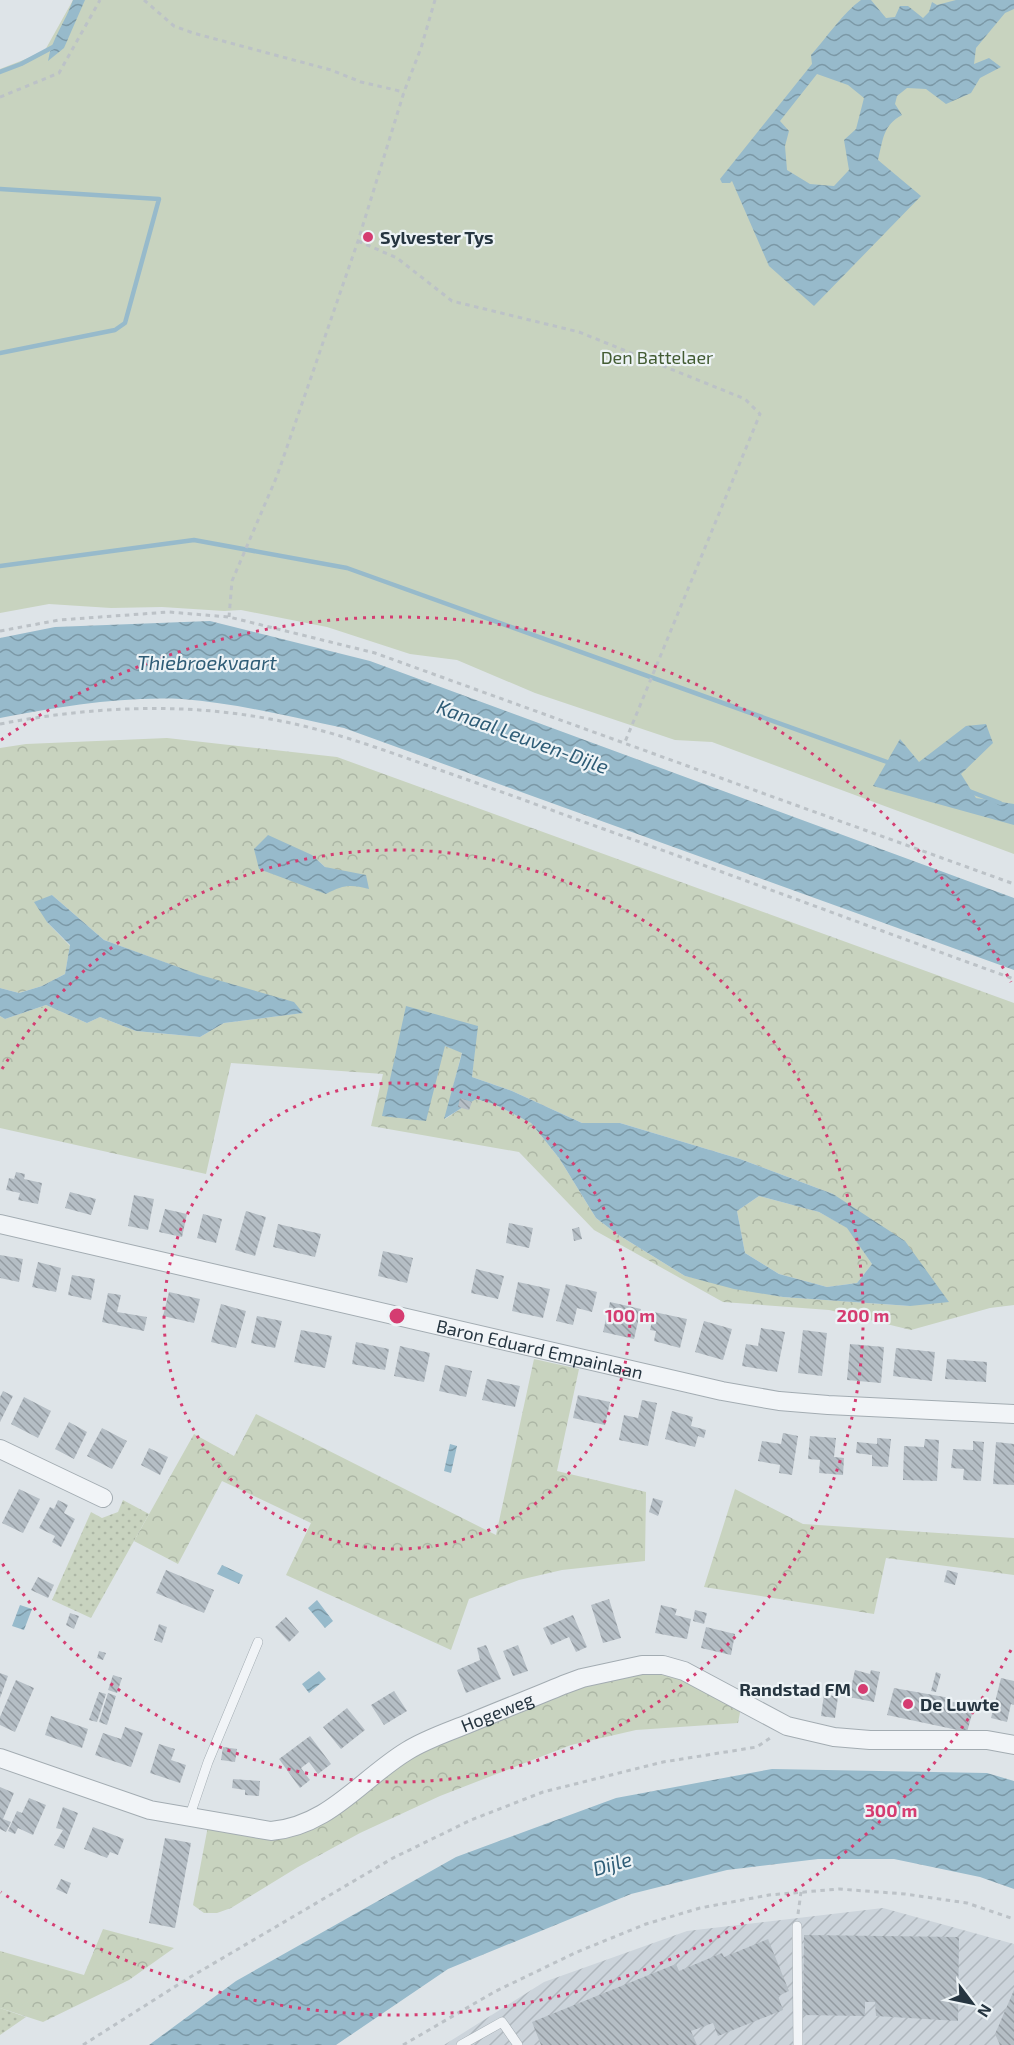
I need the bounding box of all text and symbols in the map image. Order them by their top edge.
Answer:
place label: Sylvester Tys [380,226,494,248]
marker: Sylvester Tys [361,230,375,244]
park label: Den Battelaer [601,346,713,368]
water label: Thiebroekvaart [137,650,277,674]
water label: Kanaal Leuven-Dijle [434,694,612,778]
text: 100 m [605,1304,655,1326]
text: 200 m [837,1304,889,1326]
centre of rings [387,1306,407,1326]
street label: Baron Eduard Empainlaan [434,1314,645,1383]
place label: Randstad FM [739,1678,851,1700]
marker: Randstad FM [856,1682,870,1696]
street label: Hogeweg [458,1687,537,1737]
place label: De Luwte [920,1693,1000,1715]
marker: De Luwte [901,1697,915,1711]
text: 300 m [865,1799,917,1821]
water label: Dijle [590,1846,635,1880]
north arrow [942,1973,1002,2033]
text: N [974,2001,996,2021]

